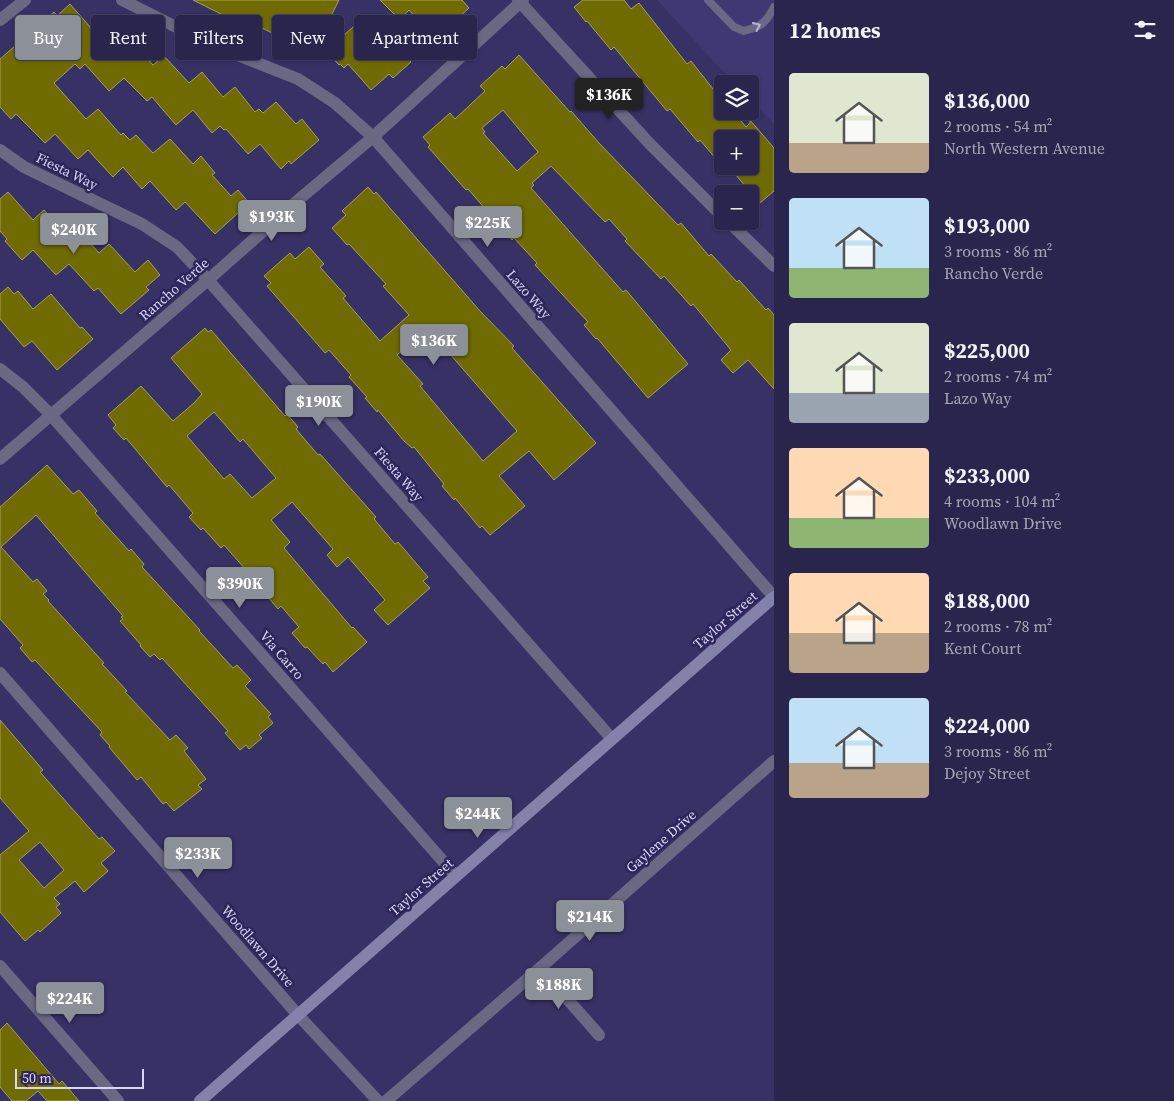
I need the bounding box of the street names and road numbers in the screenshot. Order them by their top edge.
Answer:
street label: Fiesta Way [33,147,102,195]
street label: Rancho Verde [135,253,213,325]
street label: Lazo Way [502,265,556,323]
street label: Fiesta Way [370,442,429,506]
street label: Taylor Street [689,586,762,653]
street label: Via Carro [255,626,309,684]
street label: Gaylene Drive [621,805,701,877]
street label: Taylor Street [385,853,458,920]
street label: Woodlawn Drive [217,901,299,991]

